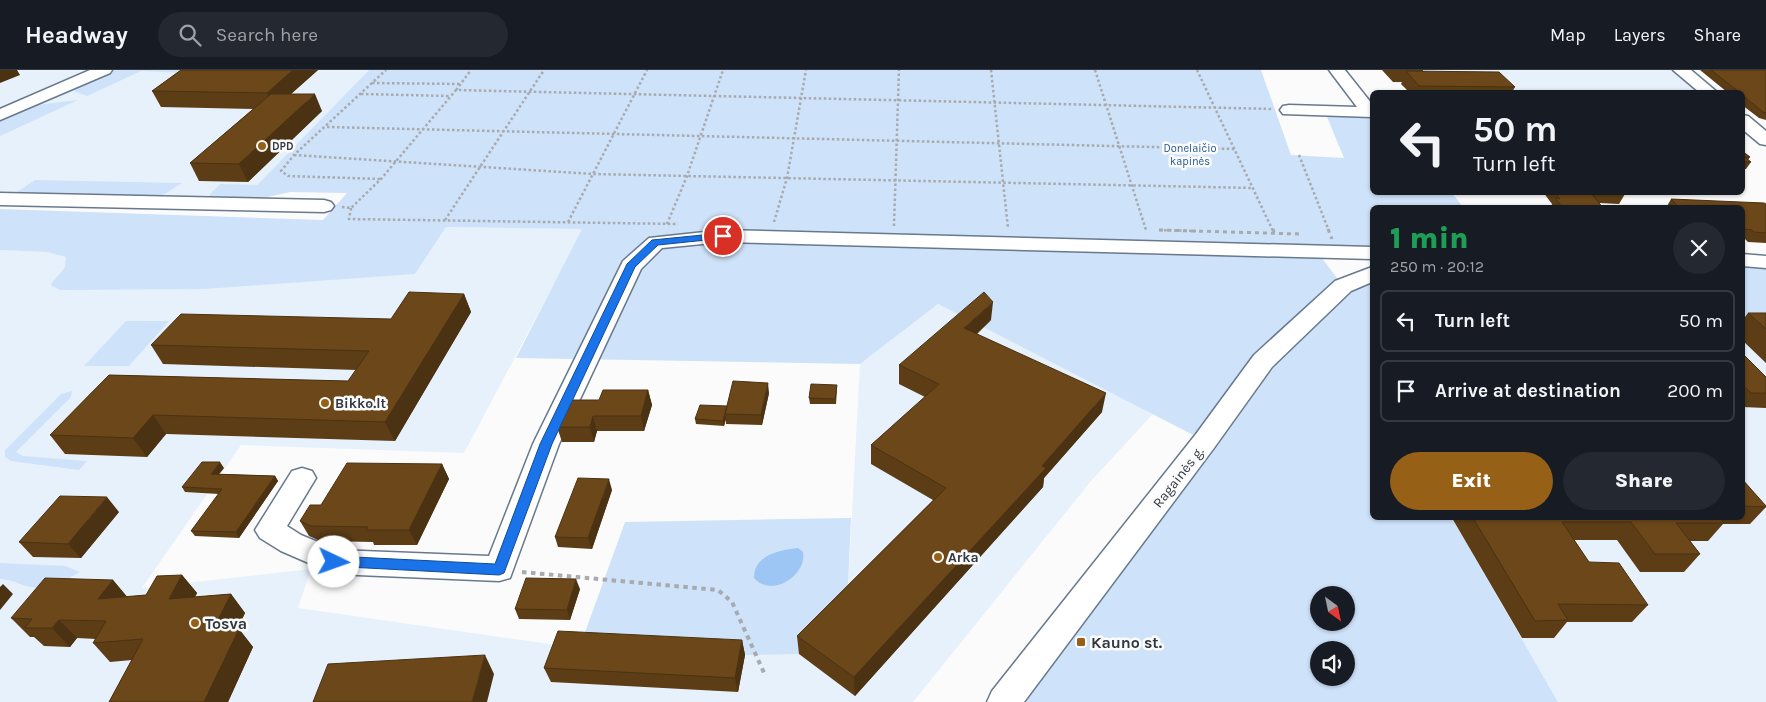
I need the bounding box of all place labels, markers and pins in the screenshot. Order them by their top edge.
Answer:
marker: DPD [256,140,268,152]
place label: DPD [272,140,294,153]
pin [702,215,744,257]
place label: Bikko.lt [335,395,386,412]
marker: Bikko.lt [319,397,331,409]
place label: Arka [948,549,979,566]
marker: Arka [932,551,944,563]
place label: Tosva [205,614,247,633]
marker: Tosva [189,617,201,629]
place label: Kauno st. [1091,633,1163,652]
marker: Kauno st. [1075,636,1087,648]

